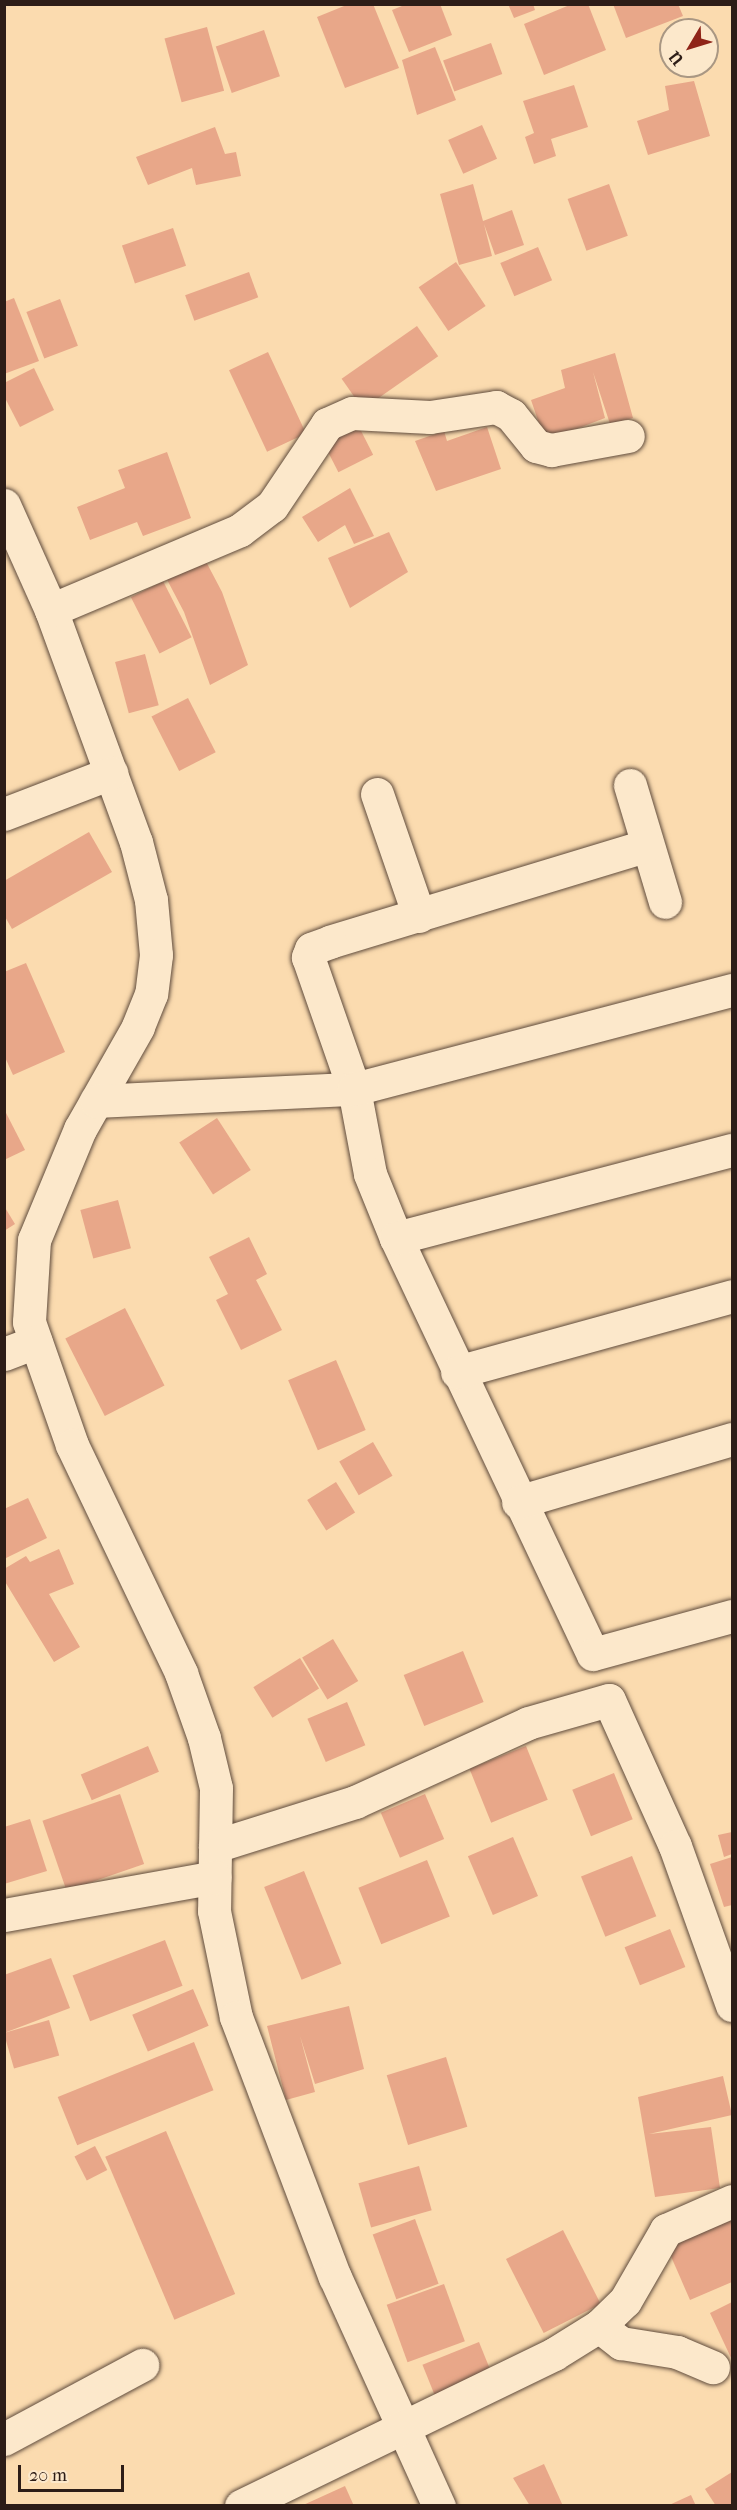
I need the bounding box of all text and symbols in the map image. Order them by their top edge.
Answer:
north arrow [659,18,719,78]
text: U [665,47,687,69]
scale bar [21,2453,128,2491]
text: 20 m [29,2465,67,2486]

